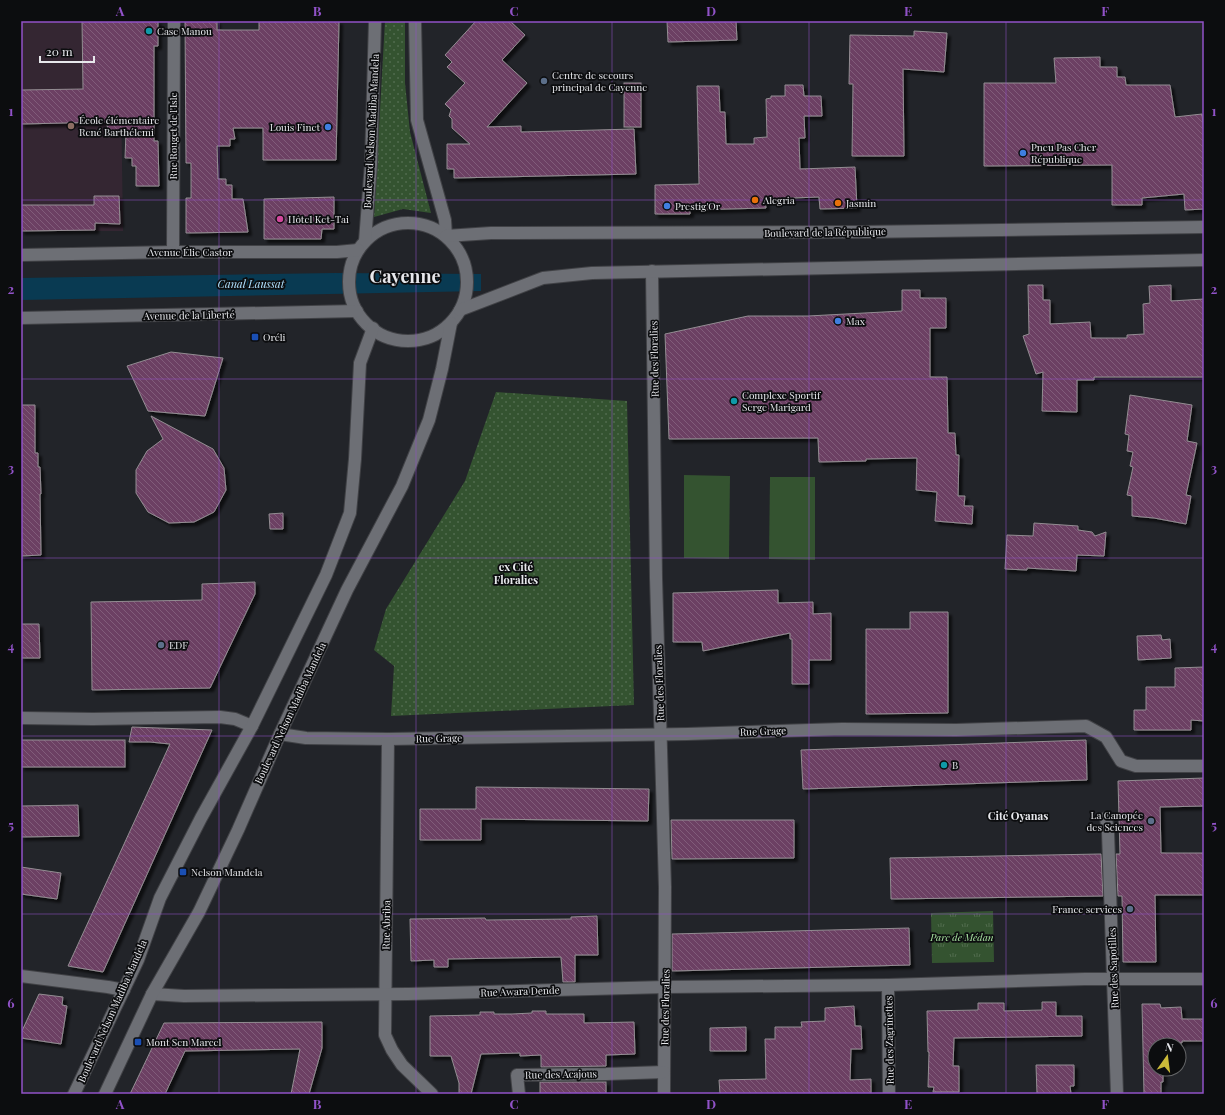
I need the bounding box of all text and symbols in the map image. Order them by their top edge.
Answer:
text: A [115,2,125,19]
text: B [313,2,322,19]
text: C [509,2,519,19]
text: D [706,2,716,19]
text: E [904,2,912,19]
text: F [1101,2,1109,19]
place label: Case Manou [157,24,212,38]
marker: Case Manou [144,26,154,36]
scale bar [40,38,94,64]
text: 20 m [46,43,73,59]
street label: Boulevard Nelson Madiba Mandela [360,53,382,209]
place label: Centre de secours principal de Cayenne [552,68,647,94]
marker: Centre de secours principal de Cayenne [539,76,549,86]
street label: Rue Rouget de l'Isle [166,92,180,180]
text: 1 [9,102,14,119]
text: 1 [1212,102,1217,119]
place label: École élémentaire René Barthélemi [79,113,159,139]
place label: Louis Finet [270,120,320,134]
marker: École élémentaire René Barthélemi [66,121,76,131]
marker: Louis Finet [323,122,333,132]
place label: Pneu Pas Cher République [1031,140,1097,166]
marker: Pneu Pas Cher République [1018,148,1028,158]
place label: Alegria [762,193,795,207]
marker: Alegria [750,195,760,205]
place label: Jasmin [845,196,876,210]
marker: Jasmin [833,198,843,208]
place label: Prestig'Or [675,199,721,213]
marker: Prestig'Or [662,201,672,211]
place label: Hôtel Ket-Tai [288,212,349,226]
marker: Hôtel Ket-Tai [275,214,285,224]
street label: Boulevard de la République [764,224,886,240]
street label: Avenue Élie Castor [147,245,233,259]
district label: Cayenne [369,264,441,288]
water label: Canal Laussat [218,276,286,291]
text: 2 [8,280,15,297]
text: 2 [1211,280,1218,297]
street label: Avenue de la Liberté [142,307,235,323]
place label: Max [846,314,866,328]
marker: Max [833,316,843,326]
street label: Rue des Floralies [646,321,662,397]
place label: Oréli [263,330,286,344]
marker: Oréli [250,332,260,342]
place label: Complexe Sportif Serge Marigard [742,388,821,414]
marker: Complexe Sportif Serge Marigard [729,396,739,406]
text: 3 [8,459,14,476]
text: 3 [1211,459,1217,476]
district label: ex Cité Floralies [494,559,538,587]
text: 4 [8,637,15,654]
text: 4 [1211,637,1218,654]
place label: EDF [169,638,188,652]
marker: EDF [156,640,166,650]
street label: Boulevard Nelson Madiba Mandela [251,640,329,786]
street label: Rue des Floralies [651,645,667,721]
street label: Rue Grage [739,723,787,739]
street label: Rue Grage [416,731,462,745]
place label: B [952,758,958,772]
marker: B [939,760,949,770]
district label: Cité Oyanas [988,808,1048,823]
place label: La Canopée des Sciences [1087,808,1143,834]
text: 5 [8,816,14,833]
marker: La Canopée des Sciences [1146,816,1156,826]
text: 5 [1211,816,1217,833]
place label: Nelson Mandela [191,865,263,879]
marker: Nelson Mandela [178,867,188,877]
street label: Rue Abriba [379,900,393,950]
place label: France services [1052,902,1122,916]
marker: France services [1125,904,1135,914]
street label: Rue des Sapotilles [1105,927,1121,1009]
park label: Parc de Médan [929,930,994,944]
street label: Boulevard Nelson Madiba Mandela [74,938,150,1084]
street label: Rue des Floralies [657,969,673,1045]
street label: Rue Awara Dende [480,983,560,999]
text: 6 [7,994,15,1011]
text: 6 [1210,994,1218,1011]
street label: Rue des Zagrinettes [881,996,897,1084]
place label: Mont Sen Marcel [146,1035,222,1049]
marker: Mont Sen Marcel [133,1037,143,1047]
north arrow [1147,1037,1187,1077]
text: N [1164,1039,1175,1055]
street label: Rue des Acajous [525,1066,597,1082]
text: A [115,1095,125,1112]
text: B [313,1095,322,1112]
text: C [509,1095,519,1112]
text: D [706,1095,716,1112]
text: E [904,1095,912,1112]
text: F [1101,1095,1109,1112]

